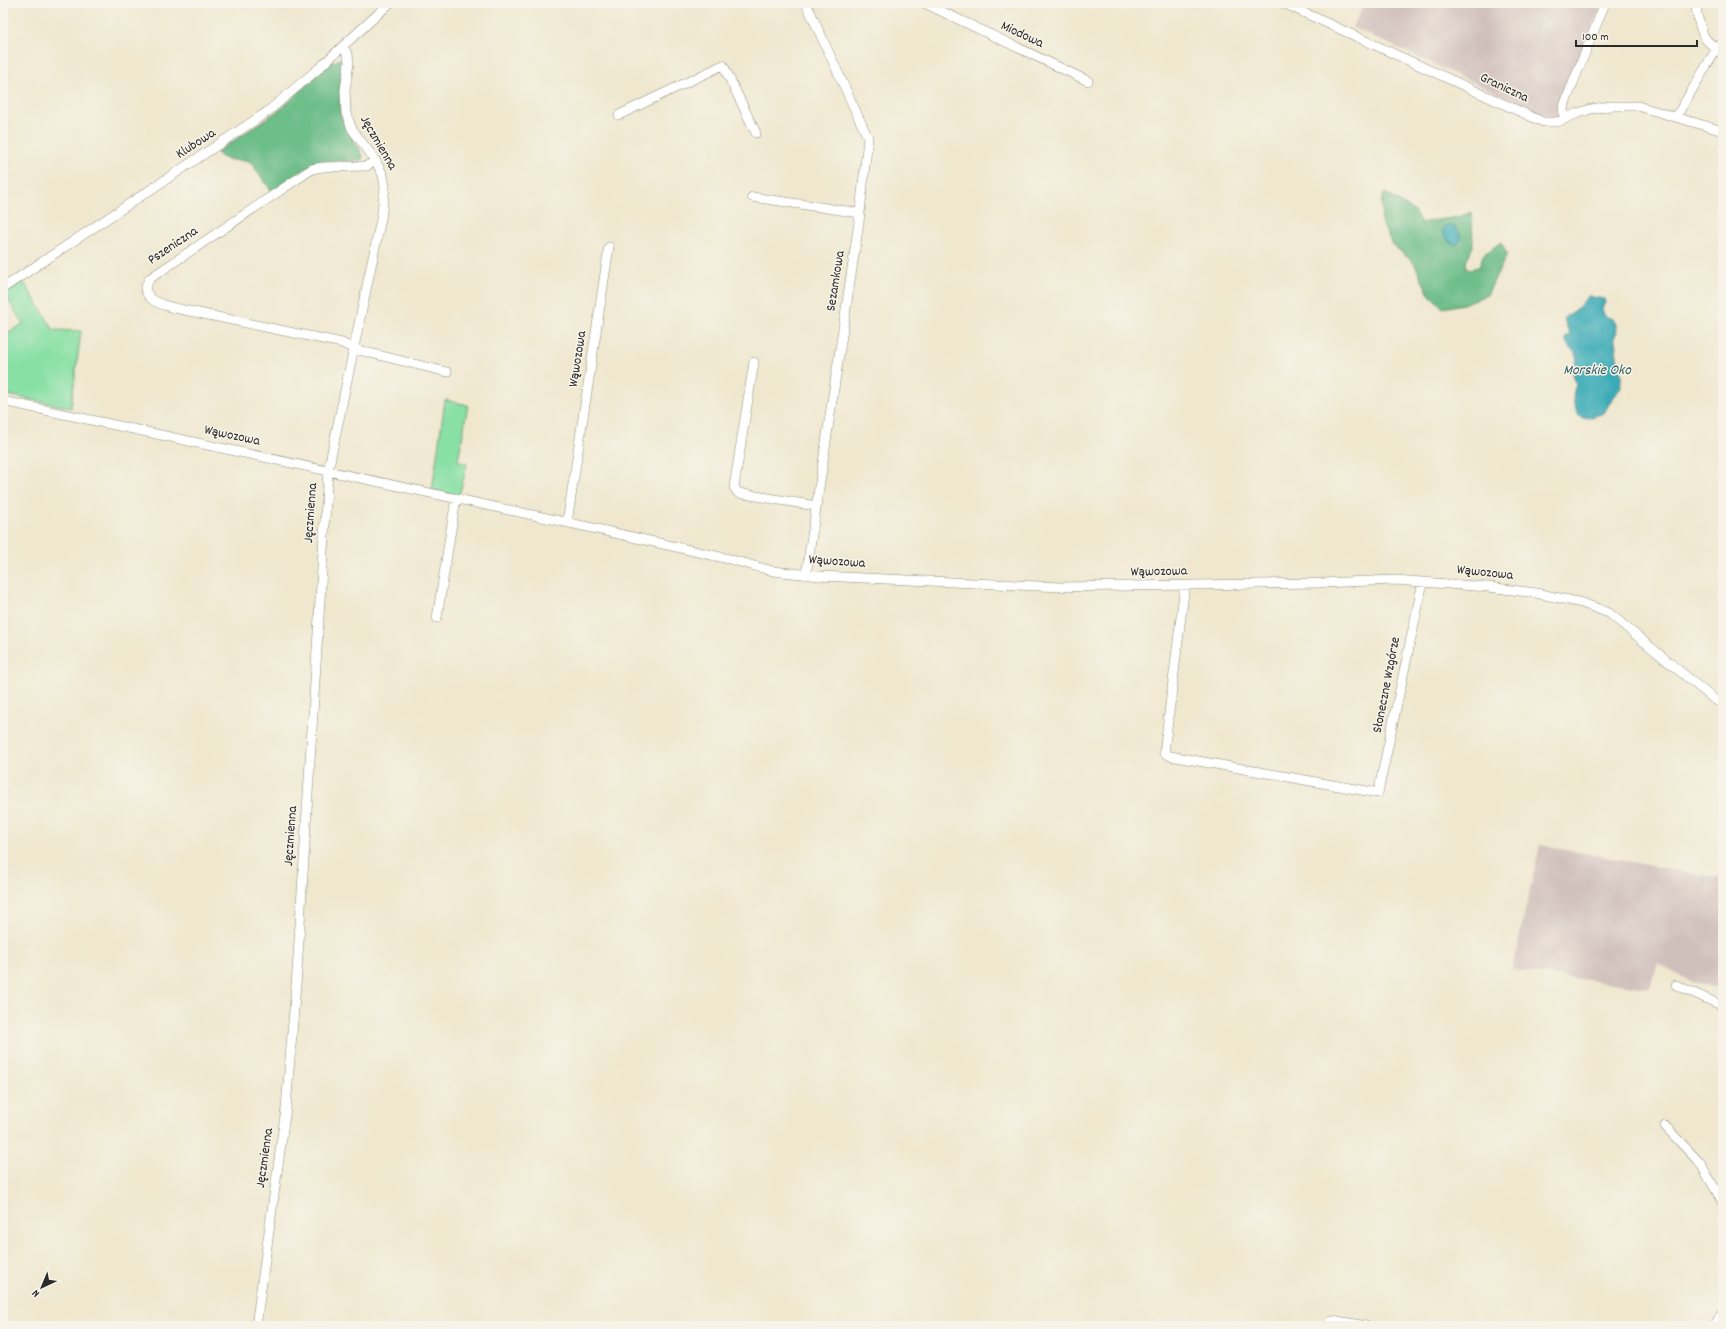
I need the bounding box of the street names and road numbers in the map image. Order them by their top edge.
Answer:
street label: Miodowa [997,16,1047,54]
street label: Graniczna [1476,68,1532,108]
street label: Jęczmienna [354,112,402,174]
street label: Klubowa [172,123,220,164]
street label: Pszeniczna [144,222,202,270]
street label: Sezamkowa [821,249,851,313]
street label: Wąwozowa [564,329,592,389]
street label: Wąwozowa [202,420,262,452]
street label: Jęczmienna [299,482,323,544]
street label: Wąwozowa [808,550,866,574]
street label: Wąwozowa [1456,560,1515,586]
street label: Wąwozowa [1131,561,1188,582]
street label: Słoneczne Wzgórze [1368,635,1406,735]
street label: Jęczmienna [279,805,303,867]
street label: Jęczmienna [251,1126,279,1189]

